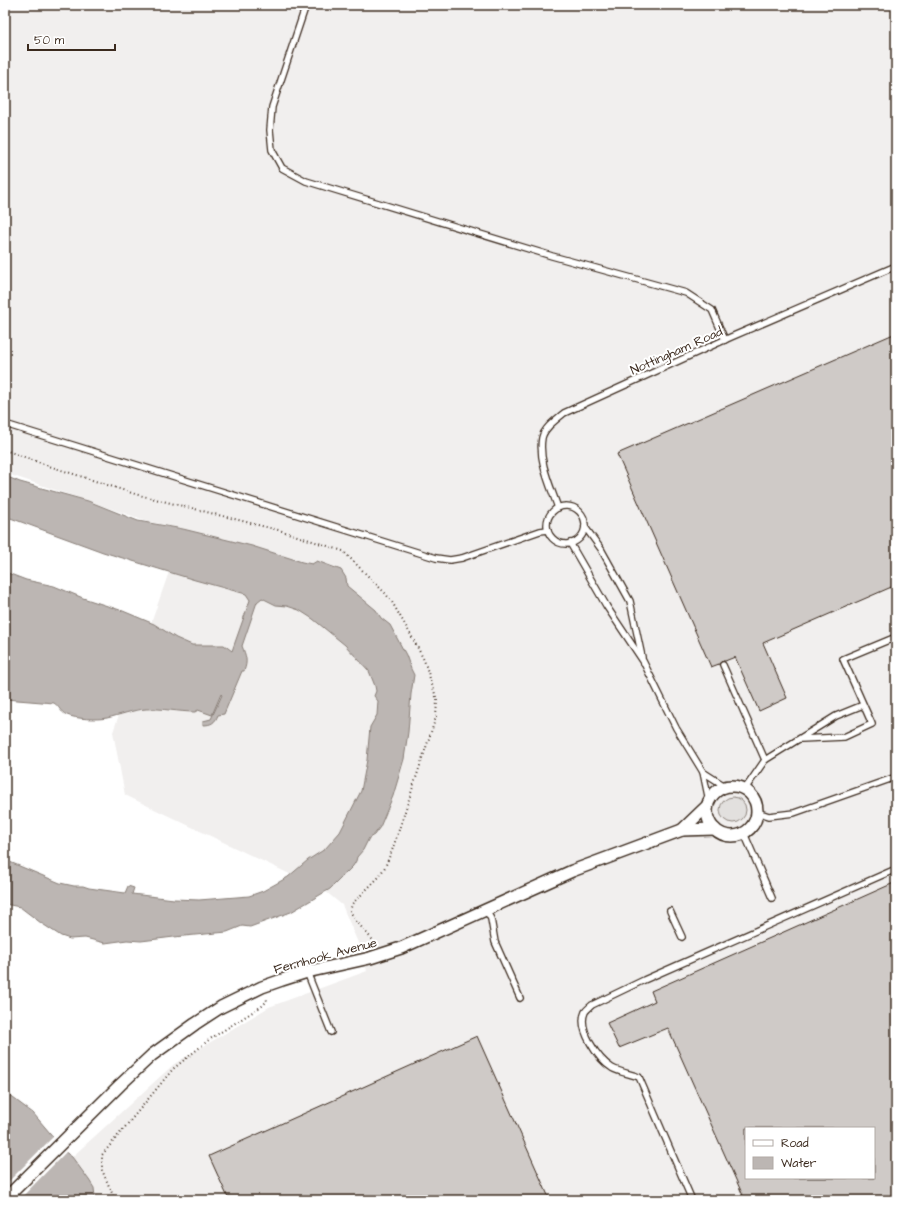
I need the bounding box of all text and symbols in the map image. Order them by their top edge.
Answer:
scale bar [28,26,115,52]
text: 50 m [34,32,65,49]
street label: Nottingham Road [627,322,726,380]
street label: Fernhook Avenue [272,934,379,978]
legend [745,1127,875,1179]
text: Road [781,1135,809,1152]
text: Water [781,1155,817,1172]

